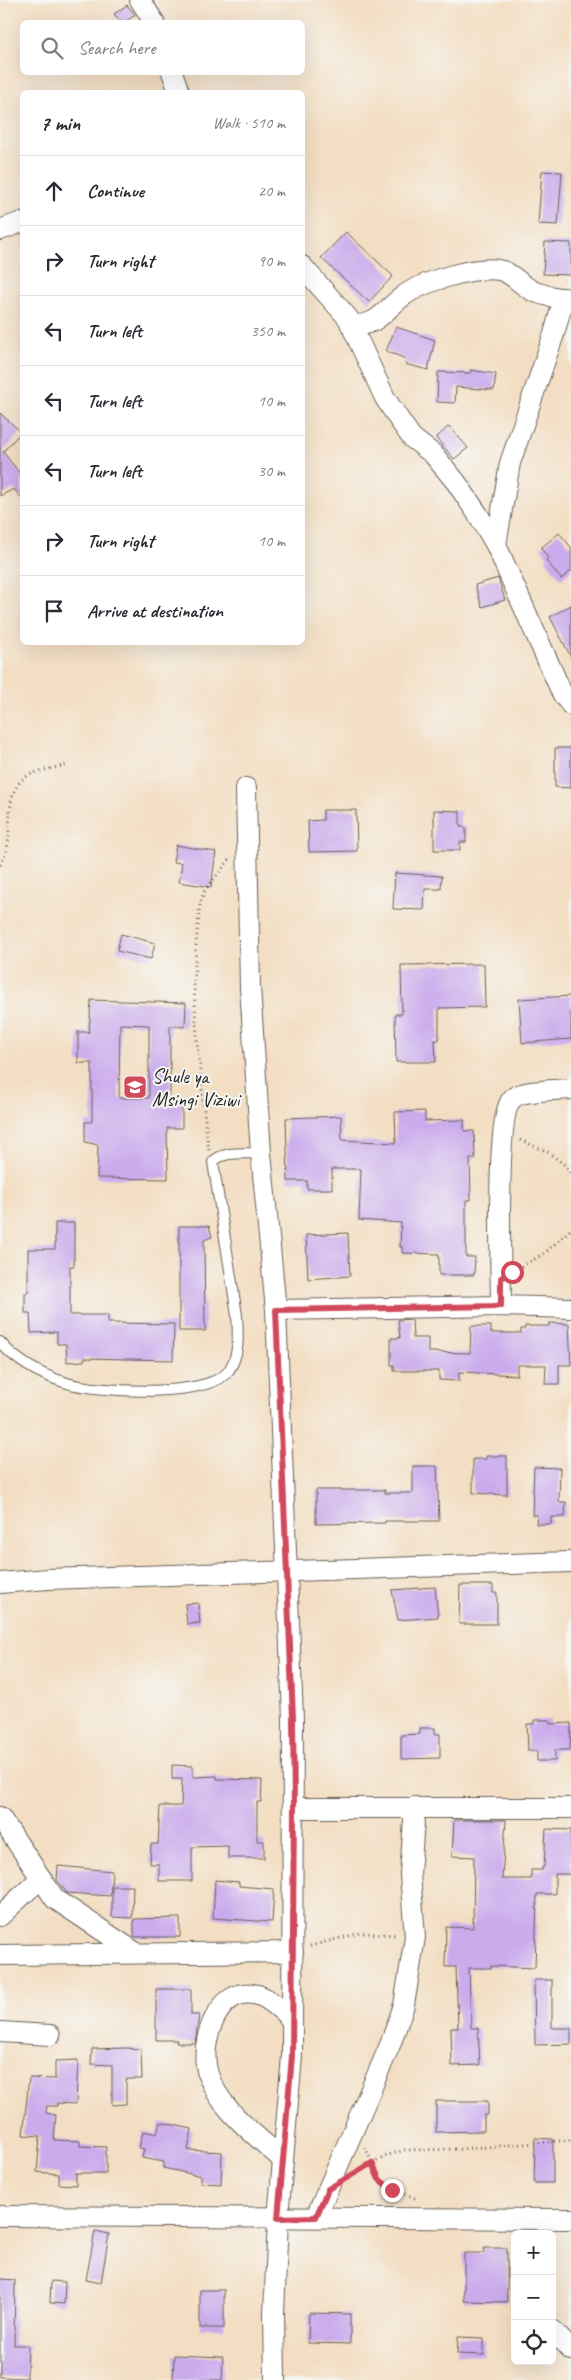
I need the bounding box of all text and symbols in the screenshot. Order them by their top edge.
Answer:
search box [20,20,305,75]
icon: search [38,34,66,62]
text: Search here [78,36,155,60]
text: 7 min [40,110,80,136]
text: Walk · 510 m [213,113,285,133]
icon: ahead [40,177,68,205]
text: Continue [87,179,144,203]
text: 20 m [258,181,285,201]
icon: right [40,247,68,275]
text: Turn right [87,249,154,273]
text: 90 m [258,251,285,271]
icon: left [40,317,68,345]
text: Turn left [87,319,142,343]
text: 350 m [251,321,285,341]
icon: left [40,387,68,415]
text: Turn left [87,389,142,413]
text: 10 m [258,391,285,411]
icon: left [40,457,68,485]
text: Turn left [87,459,142,483]
text: 30 m [258,461,285,481]
icon: right [40,527,68,555]
text: Turn right [87,529,154,553]
text: 10 m [258,531,285,551]
icon: arrive [40,597,68,625]
text: Arrive at destination [87,599,223,623]
place label: Shule ya Msingi Viziwi [152,1064,242,1112]
school or university icon: Shule ya Msingi Viziwi [122,1074,148,1100]
route start [501,1261,524,1284]
route end [381,2179,404,2202]
map controls [511,2230,556,2365]
button: + [511,2230,556,2275]
button: − [511,2275,556,2320]
button: locate [511,2320,556,2365]

